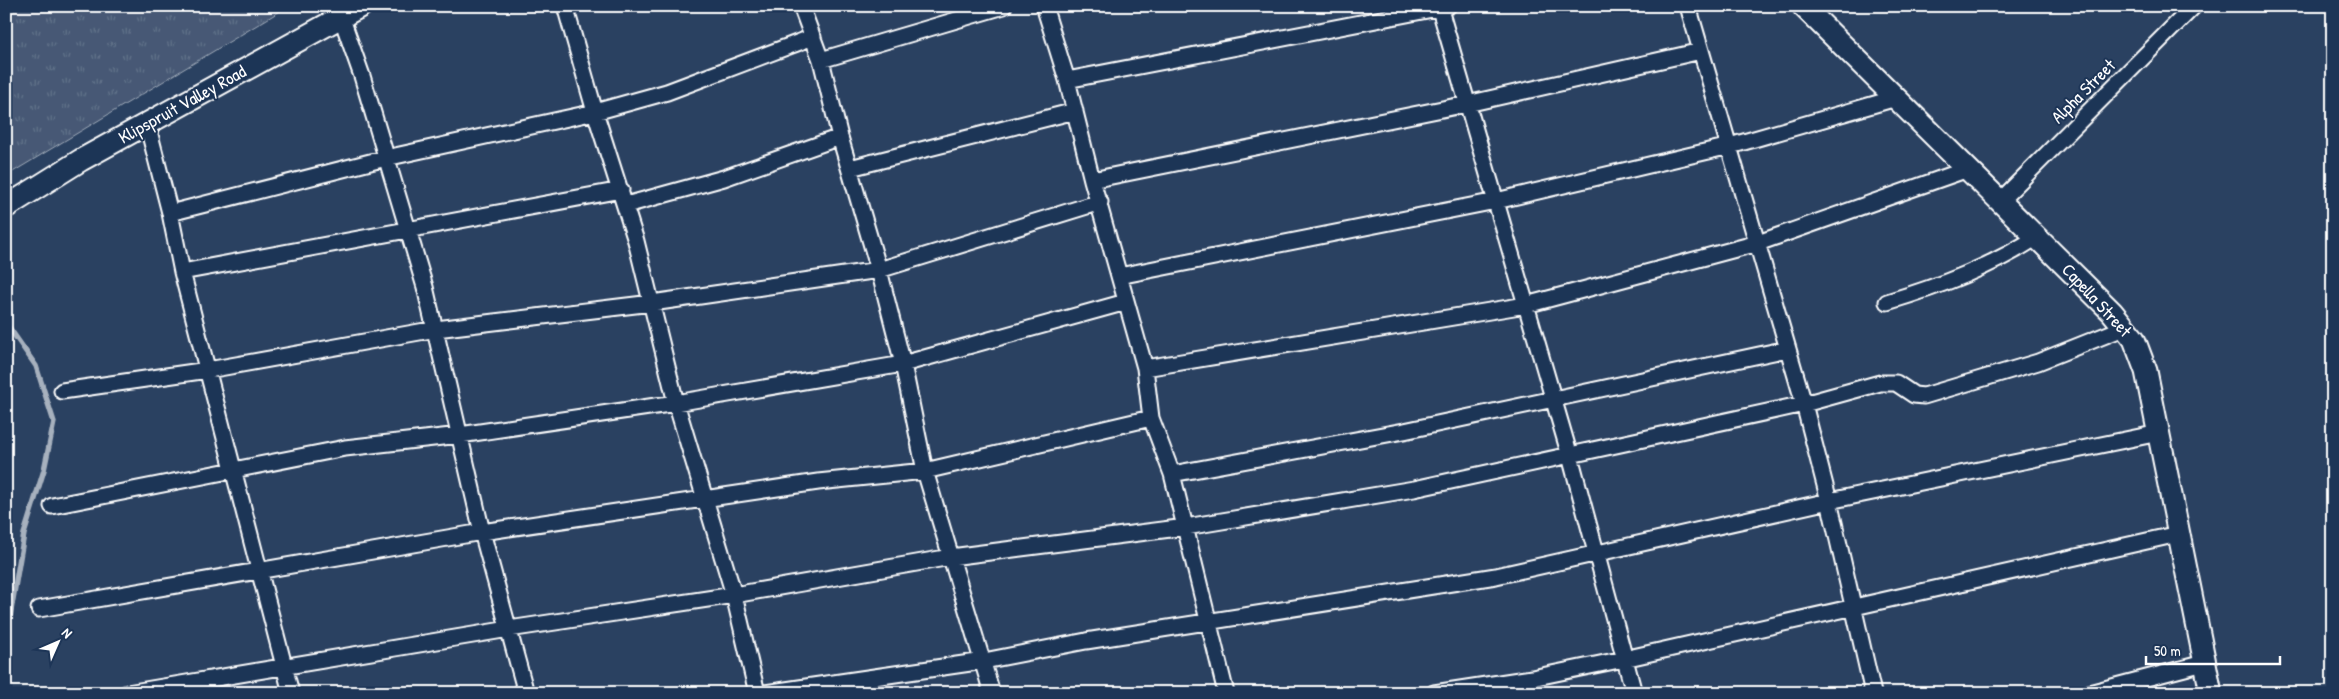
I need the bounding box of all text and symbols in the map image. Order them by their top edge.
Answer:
street label: Alpha Street [2045,53,2121,129]
street label: Klipspruit Valley Road [114,59,250,149]
street label: Capella Street [2056,258,2138,343]
north arrow [32,616,82,666]
text: N [58,623,77,642]
scale bar [2146,634,2280,666]
text: 50 m [2154,640,2181,661]

